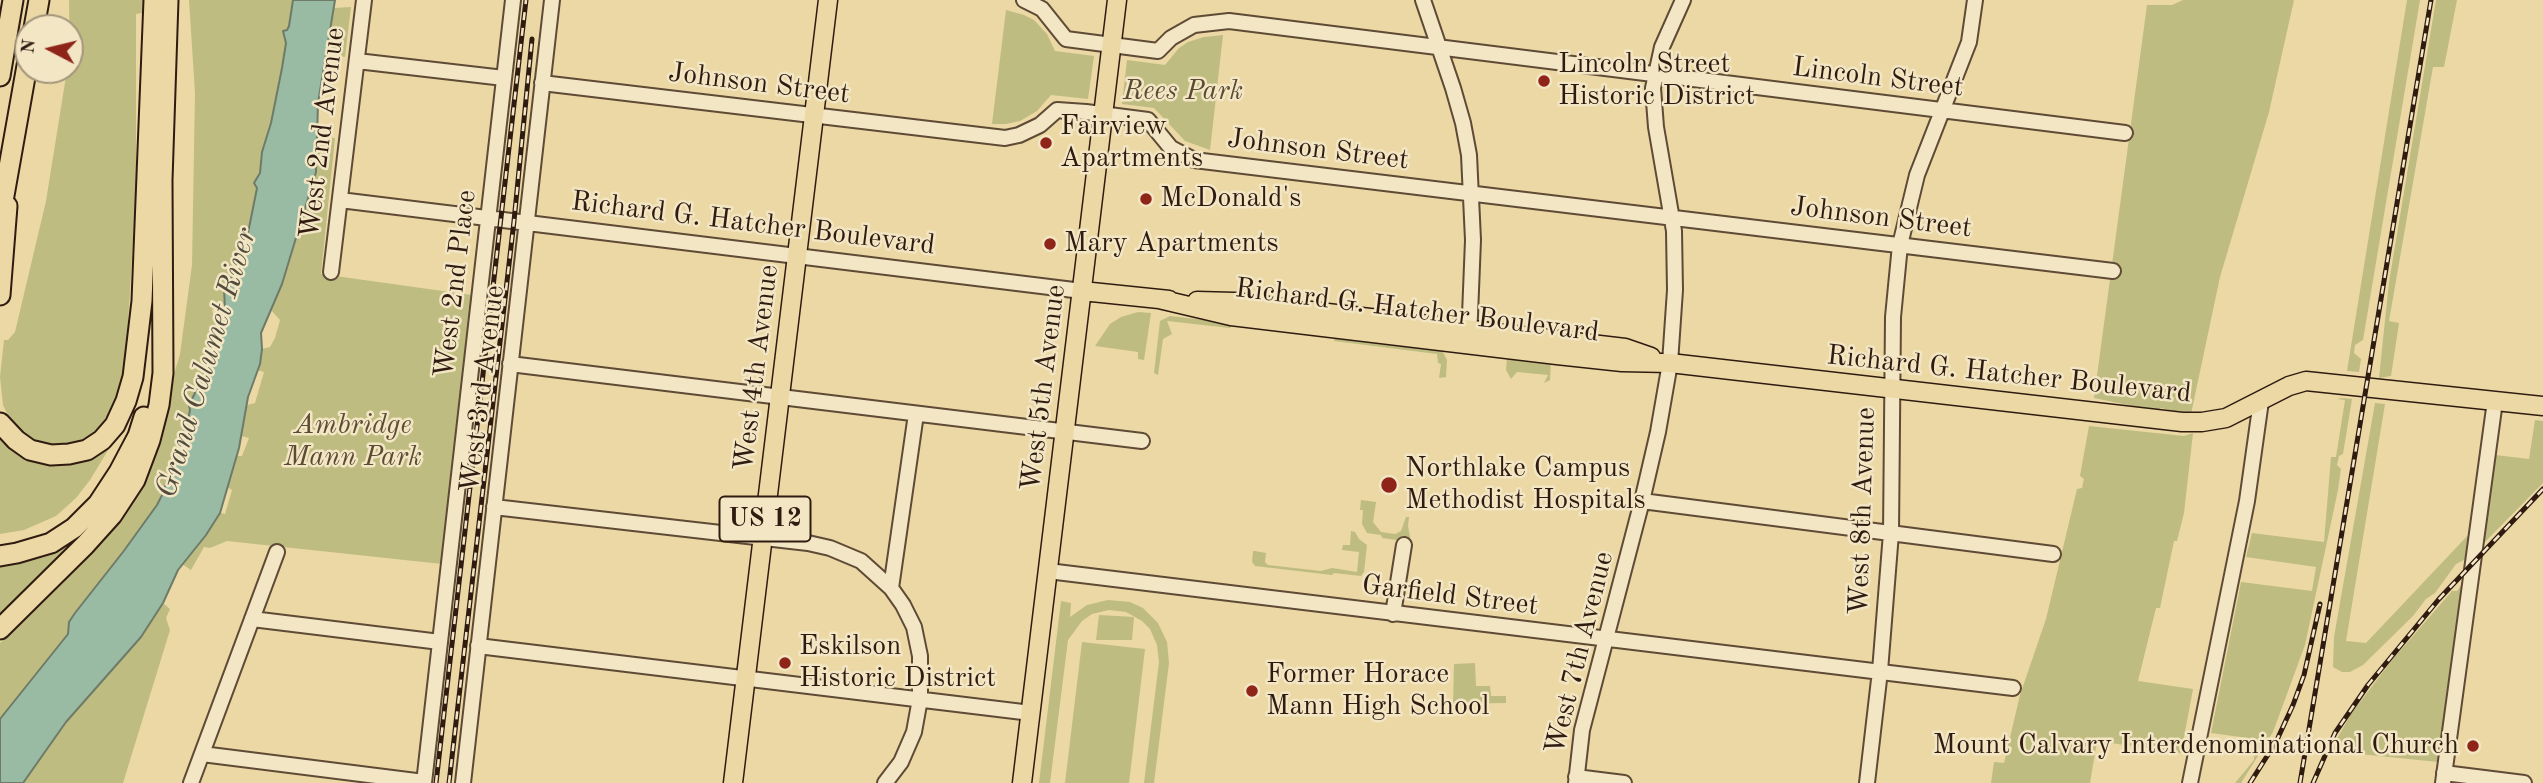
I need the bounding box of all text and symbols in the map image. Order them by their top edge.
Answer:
north arrow [14,14,84,84]
street label: West 2nd Avenue [293,25,353,241]
text: N [19,38,40,55]
place label: Lincoln Street Historic District [1558,48,1755,114]
street label: Lincoln Street [1790,51,1966,105]
street label: Johnson Street [666,56,852,112]
marker: Lincoln Street Historic District [1536,73,1552,89]
park label: Rees Park [1123,75,1243,109]
place label: Fairview Apartments [1060,110,1203,176]
street label: Johnson Street [1225,122,1411,178]
marker: Fairview Apartments [1038,135,1054,151]
place label: McDonald's [1160,182,1301,216]
street label: Richard G. Hatcher Boulevard [569,185,937,263]
street label: West 2nd Place [428,188,484,380]
street label: Johnson Street [1788,190,1974,246]
marker: McDonald's [1138,191,1154,207]
water label: Grand Calumet River [149,224,265,502]
place label: Mary Apartments [1064,227,1279,261]
marker: Mary Apartments [1042,236,1058,252]
street label: West 4th Avenue [728,263,786,473]
street label: Richard G. Hatcher Boulevard [1233,272,1601,350]
street label: West 3rd Avenue [454,283,512,495]
street label: West 5th Avenue [1015,283,1073,493]
street label: Richard G. Hatcher Boulevard [1825,339,2193,411]
street label: West 8th Avenue [1843,407,1883,615]
park label: Ambridge Mann Park [284,409,422,475]
place label: Northlake Campus Methodist Hospitals [1405,452,1646,518]
marker: Northlake Campus Methodist Hospitals [1379,475,1399,495]
road number: US 12 [720,496,810,541]
street label: West 7th Avenue [1539,548,1621,758]
street label: Garfield Street [1360,569,1540,623]
place label: Eskilson Historic District [799,630,996,696]
marker: Eskilson Historic District [777,655,793,671]
place label: Former Horace Mann High School [1266,658,1489,724]
marker: Former Horace Mann High School [1244,683,1260,699]
place label: Mount Calvary Interdenominational Church [1933,729,2459,763]
marker: Mount Calvary Interdenominational Church [2465,738,2481,754]

